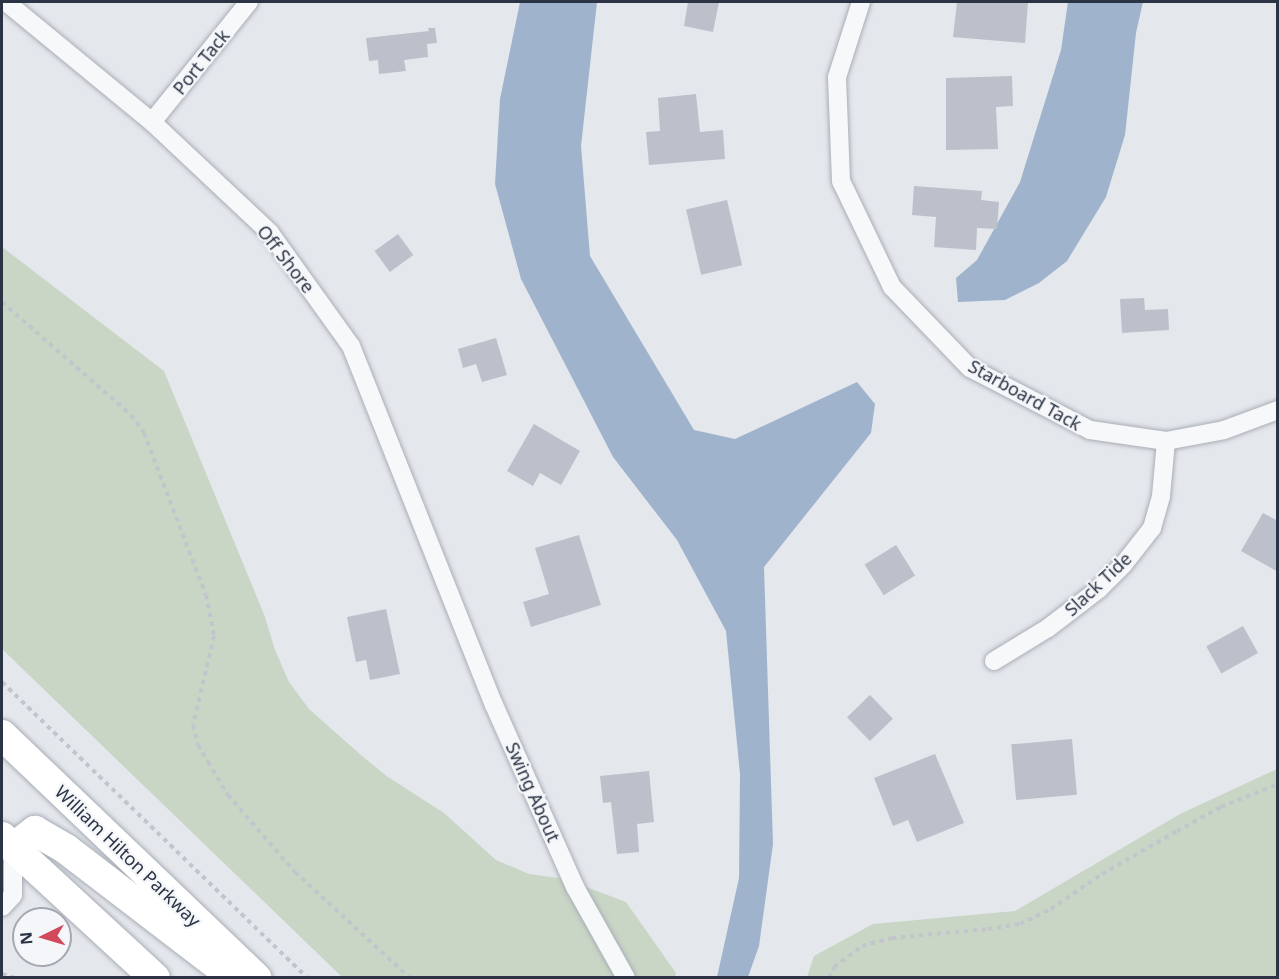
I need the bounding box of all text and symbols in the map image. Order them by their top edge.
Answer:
street label: Port Tack [168,25,234,99]
street label: Off Shore [253,221,319,297]
street label: Starboard Tack [965,355,1085,435]
street label: Slack Tide [1060,548,1136,620]
street label: Swing About [501,739,565,845]
street label: William Hilton Parkway [51,781,205,931]
north arrow [12,907,72,967]
text: N [15,931,38,946]

